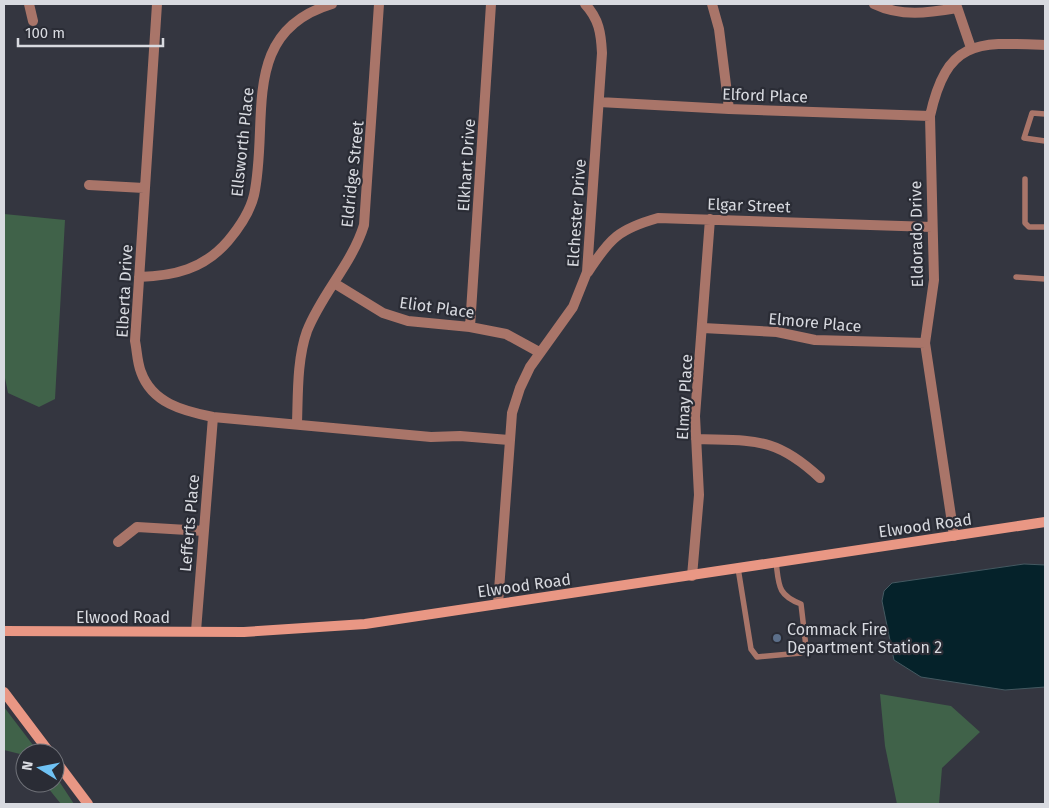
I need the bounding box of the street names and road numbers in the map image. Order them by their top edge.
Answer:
street label: Elford Place [722,85,808,106]
street label: Ellsworth Place [227,86,258,198]
street label: Elkhart Drive [454,118,479,212]
street label: Eldridge Street [337,119,368,228]
street label: Elchester Drive [563,158,590,268]
street label: Eldorado Drive [906,180,927,288]
street label: Elgar Street [707,195,791,216]
street label: Elberta Drive [113,244,136,338]
street label: Eliot Place [398,293,476,322]
street label: Elmore Place [768,309,862,336]
street label: Elmay Place [673,354,696,440]
street label: Lefferts Place [176,474,203,573]
street label: Elwood Road [877,510,973,541]
street label: Elwood Road [476,570,572,601]
street label: Elwood Road [76,608,170,627]

